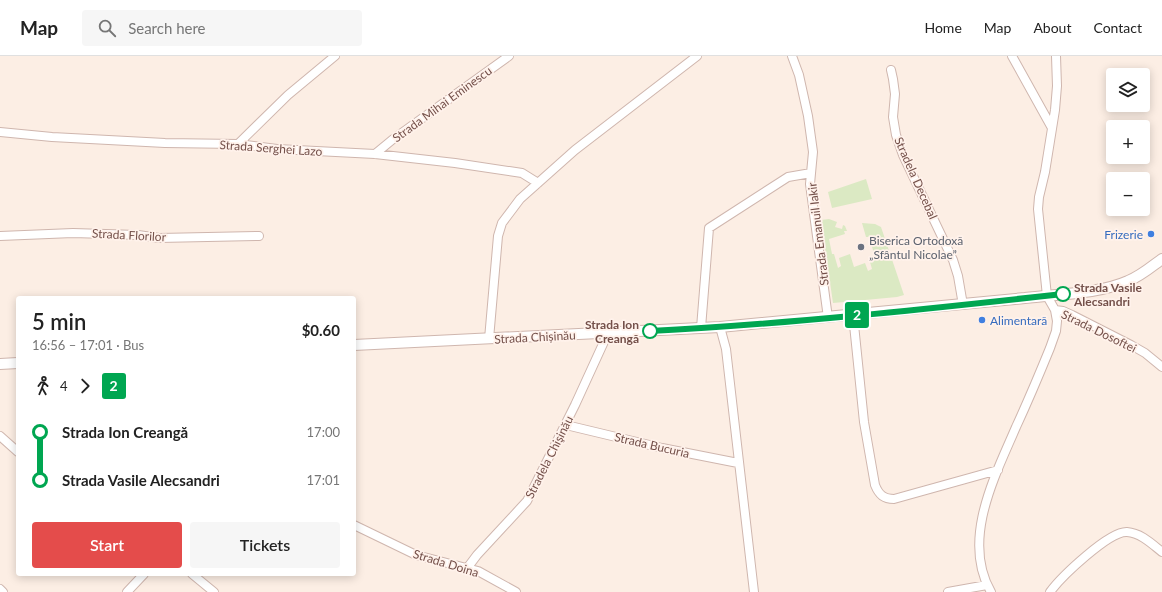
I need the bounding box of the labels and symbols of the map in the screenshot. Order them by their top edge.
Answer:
street label: Strada Mihai Eminescu [389,63,495,145]
street label: Stradela Decebal [891,134,941,222]
street label: Strada Serghei Lazo [219,137,323,159]
street label: Strada Emanuil Iakir [804,181,832,286]
street label: Strada Florilor [92,226,167,244]
place label: Frizerie [1104,227,1143,242]
marker: Frizerie [1146,229,1156,239]
place label: Biserica Ortodoxă „Sfântul Nicolae” [869,233,963,262]
marker: Biserica Ortodoxă „Sfântul Nicolae” [856,242,866,252]
place label: Strada Vasile Alecsandri [1073,280,1142,309]
marker: Strada Vasile Alecsandri [1055,286,1071,302]
line badge: 2 [844,302,870,328]
street label: Strada Dosoftei [1059,306,1139,356]
place label: Alimentară [990,313,1047,328]
marker: Alimentară [977,315,987,325]
place label: Strada Ion Creangă [585,317,639,346]
marker: Strada Ion Creangă [642,323,658,339]
street label: Strada Chișinău [494,327,576,347]
street label: Stradela Chişinău [522,413,576,501]
street label: Strada Bucuria [613,429,691,461]
street label: Strada Doina [411,546,481,580]

